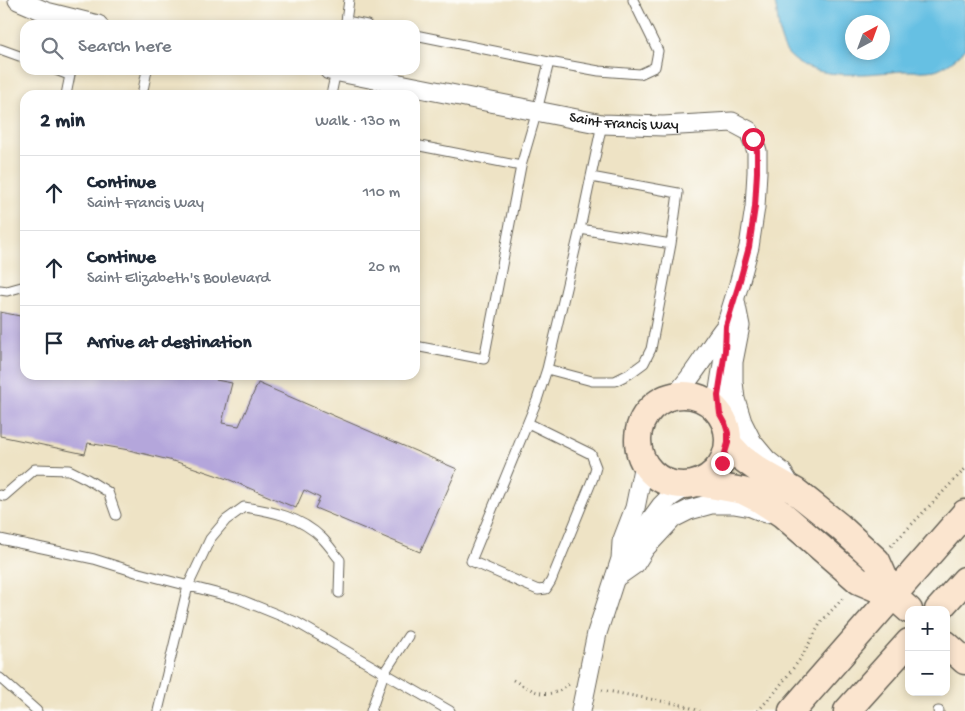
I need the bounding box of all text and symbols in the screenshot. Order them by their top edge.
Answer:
north arrow [845,15,890,60]
search box [20,20,420,75]
icon: search [38,34,66,62]
text: Search here [78,36,172,59]
street label: Saint Francis Way [568,109,680,135]
text: 2 min [40,110,85,135]
text: Walk · 130 m [315,113,400,132]
route start [742,128,765,151]
text: Continue [87,172,156,195]
icon: ahead [40,179,68,207]
text: 110 m [363,184,400,203]
text: Saint Francis Way [87,195,204,214]
text: Continue [87,247,156,270]
icon: ahead [40,254,68,282]
text: 20 m [368,259,400,278]
text: Saint Elizabeth's Boulevard [87,270,270,289]
icon: arrive [40,329,68,357]
text: Arrive at destination [87,332,251,355]
route end [711,452,734,475]
map controls [905,606,950,696]
button: + [905,606,950,651]
button: − [905,651,950,696]

